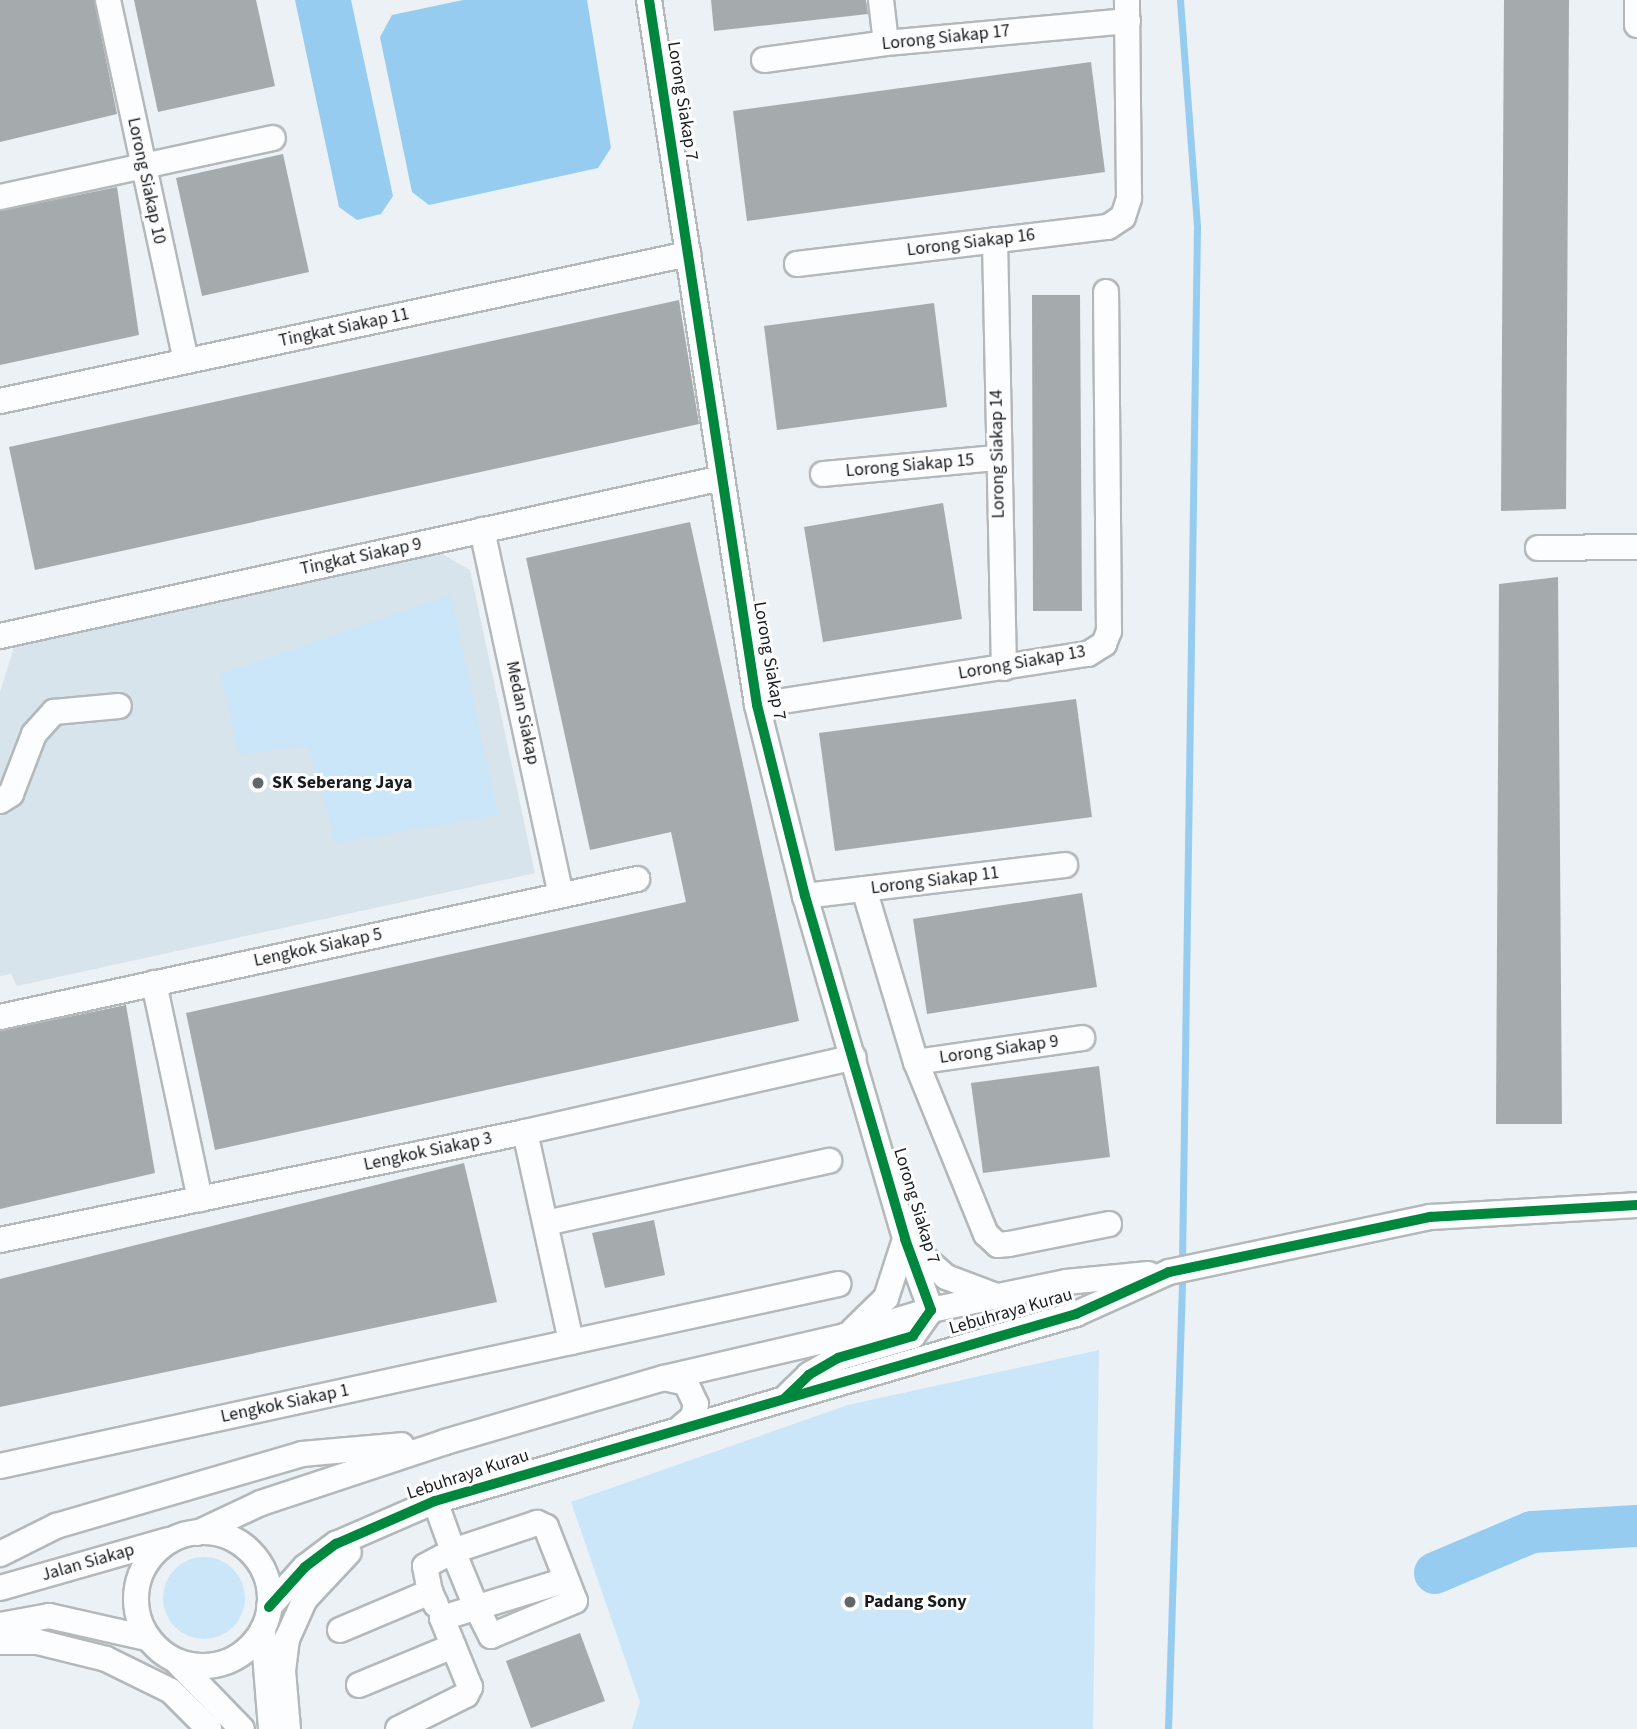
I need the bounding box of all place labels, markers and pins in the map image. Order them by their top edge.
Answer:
place label: SK Seberang Jaya [272,772,412,794]
marker: SK Seberang Jaya [250,775,266,791]
place label: Padang Sony [864,1591,967,1613]
marker: Padang Sony [842,1594,858,1610]

